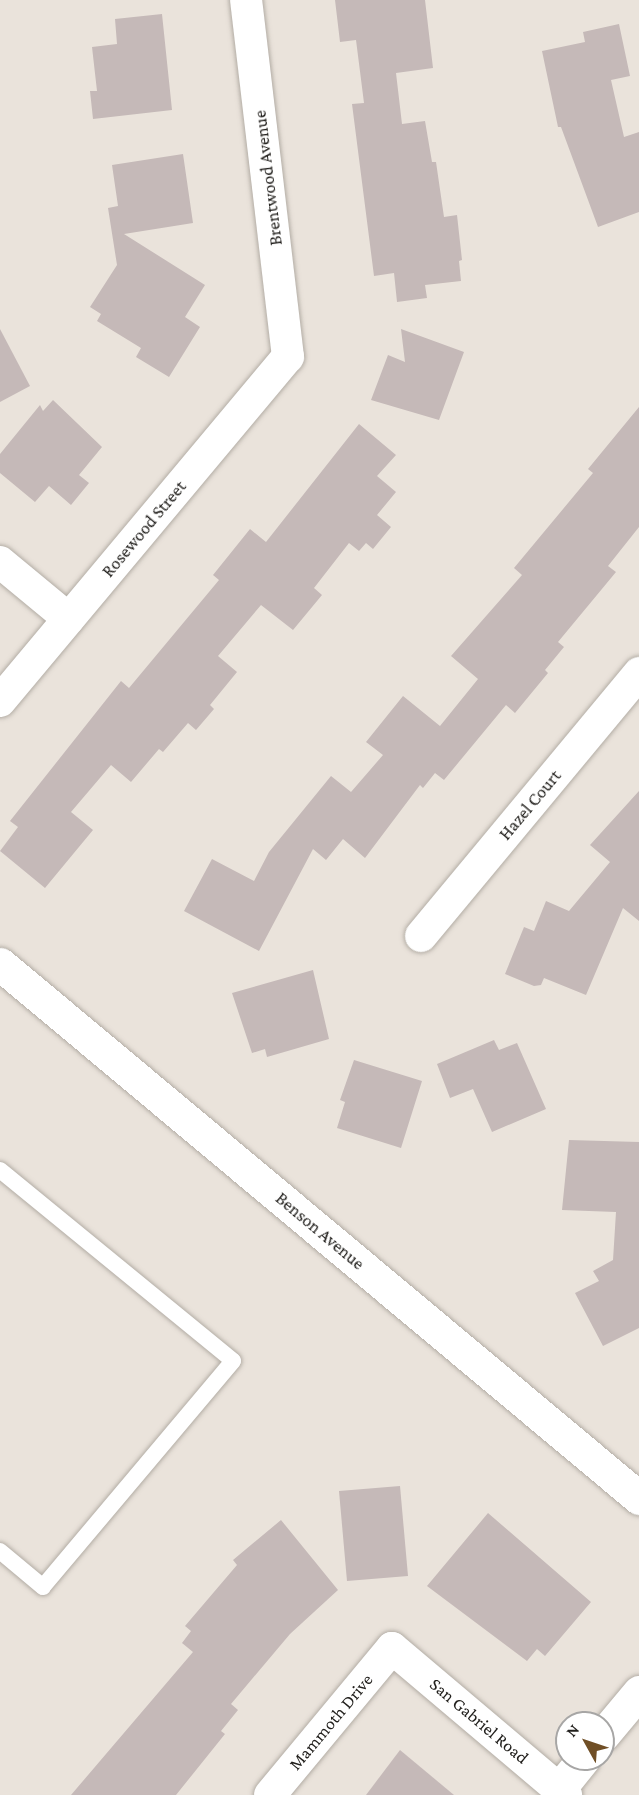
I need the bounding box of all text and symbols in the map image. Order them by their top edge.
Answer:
street label: Brentwood Avenue [249,109,287,247]
street label: Rosewood Street [97,476,191,582]
street label: Hazel Court [494,765,566,845]
street label: Benson Avenue [271,1188,369,1274]
street label: Mammoth Drive [284,1669,378,1775]
street label: San Gabriel Road [425,1673,533,1769]
north arrow [555,1711,615,1771]
text: N [562,1721,582,1740]

